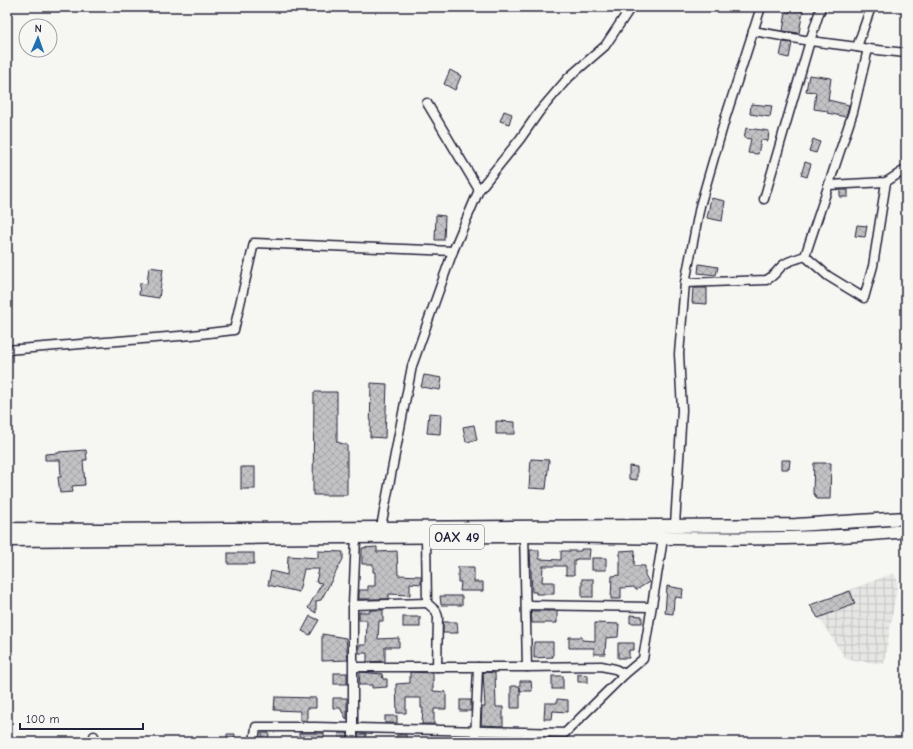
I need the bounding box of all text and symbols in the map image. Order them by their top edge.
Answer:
north arrow [18,18,58,58]
text: N [35,22,42,35]
road number: OAX 49 [430,525,484,549]
scale bar [20,705,143,731]
text: 100 m [26,712,59,726]

